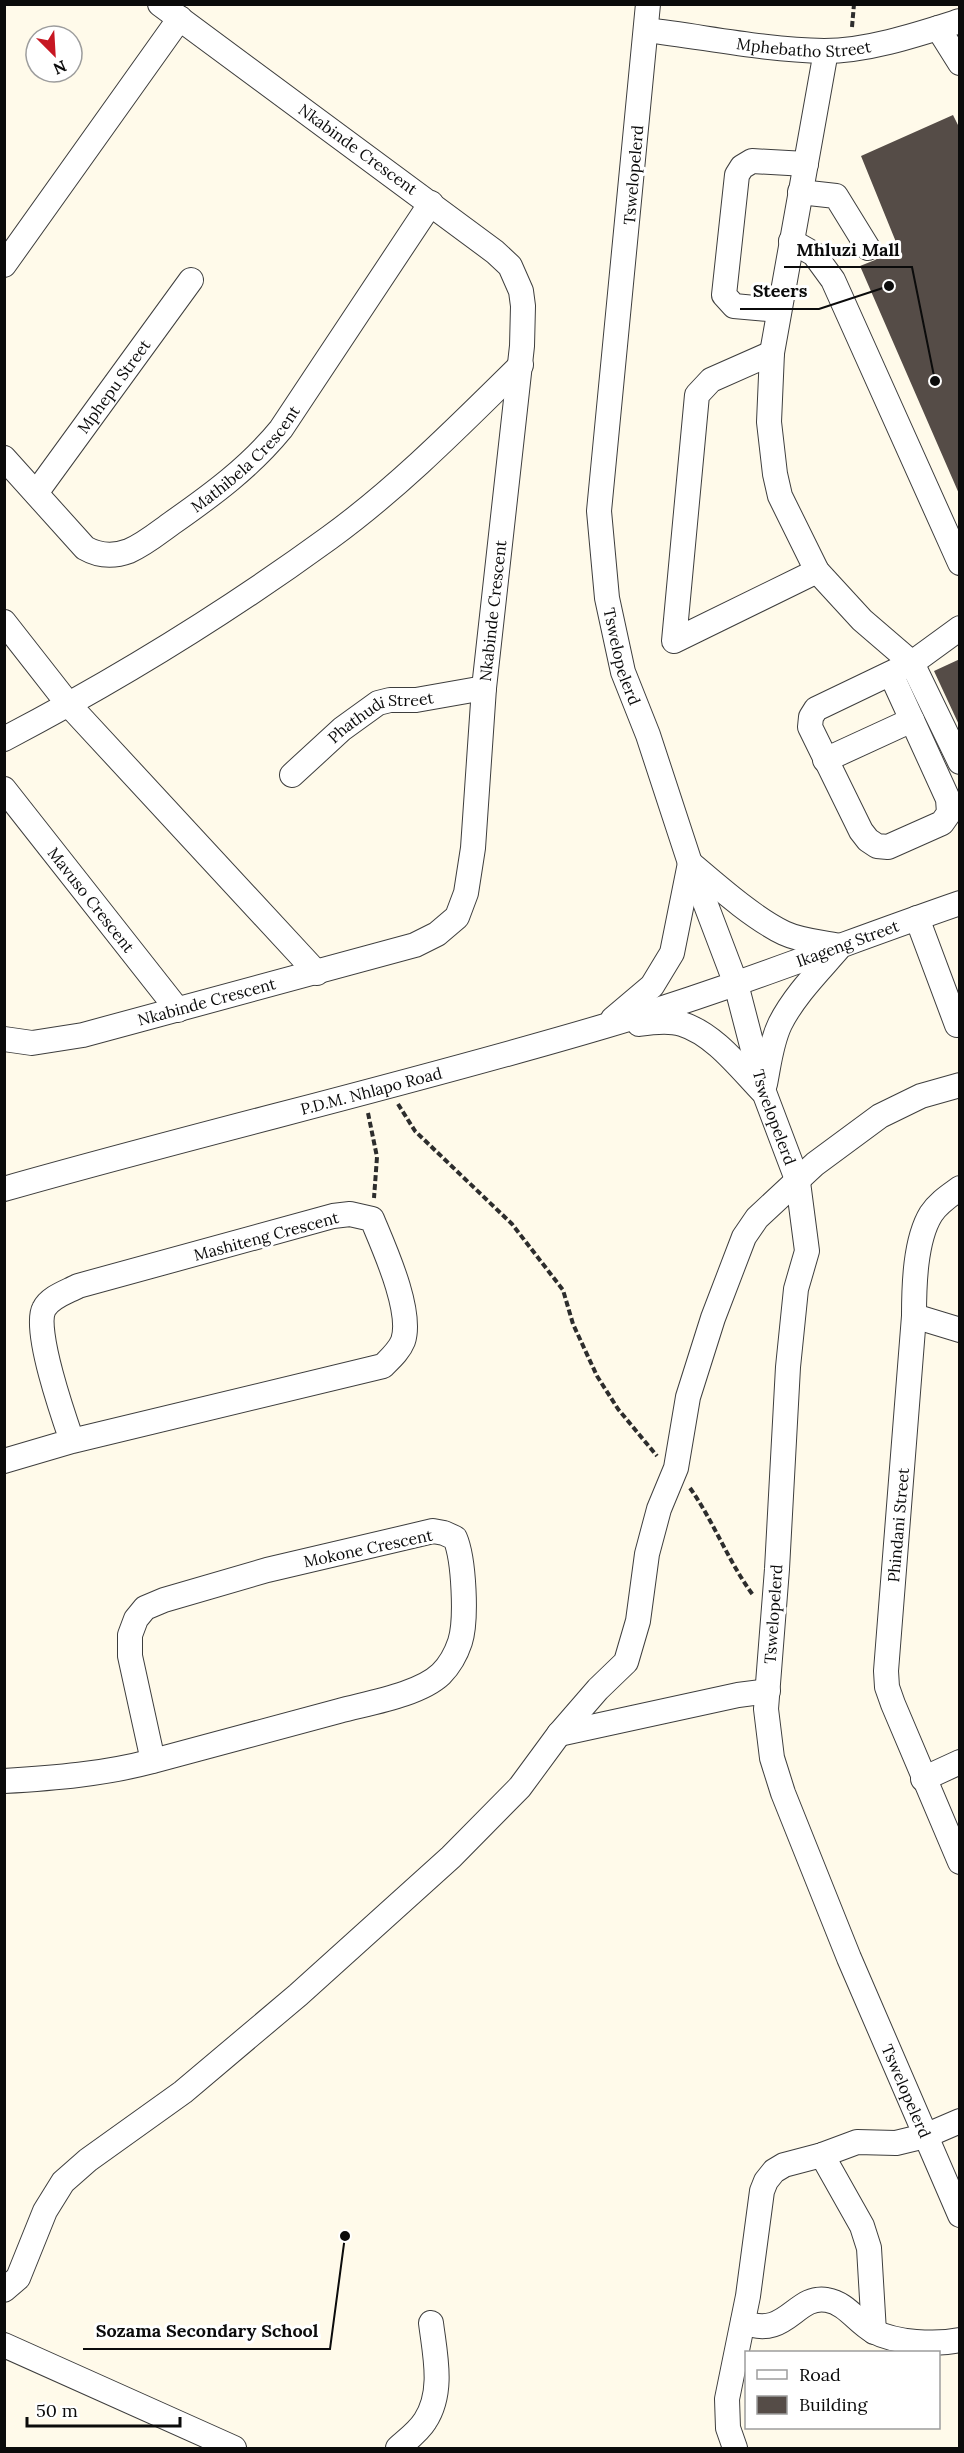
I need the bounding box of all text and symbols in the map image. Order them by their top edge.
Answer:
north arrow [24,24,84,84]
street label: Mphebatho Street [735,33,873,61]
text: N [50,56,70,79]
street label: Nkabinde Crescent [295,99,422,199]
street label: Tswelopelerd [619,124,647,226]
callout: Mhluzi Mall [784,231,912,267]
text: Mhluzi Mall [796,238,900,261]
callout: Steers [740,273,819,309]
text: Steers [753,279,808,302]
street label: Mphepu Street [73,335,155,437]
street label: Mathibela Crescent [187,401,304,516]
street label: Nkabinde Crescent [475,538,510,682]
street label: Tswelopelerd [599,606,645,708]
street label: Phathudi Street [323,687,436,747]
street label: Mavuso Crescent [44,843,139,957]
street label: Ikageng Street [793,915,902,971]
street label: Nkabinde Crescent [135,973,279,1030]
street label: P.D.M. Nhlapo Road [298,1062,444,1119]
street label: Tswelopelerd [749,1067,801,1168]
street label: Mashiteng Crescent [191,1207,341,1265]
street label: Phindani Street [883,1466,913,1583]
street label: Mokone Crescent [302,1524,435,1571]
street label: Tswelopelerd [760,1563,786,1665]
street label: Tswelopelerd [877,2041,936,2141]
callout: Sozama Secondary School [83,2313,330,2349]
text: Sozama Secondary School [96,2319,319,2342]
legend [745,2351,940,2429]
text: Road [799,2363,841,2386]
scale bar [27,2390,180,2428]
text: Building [799,2393,869,2416]
text: 50 m [36,2399,78,2422]

